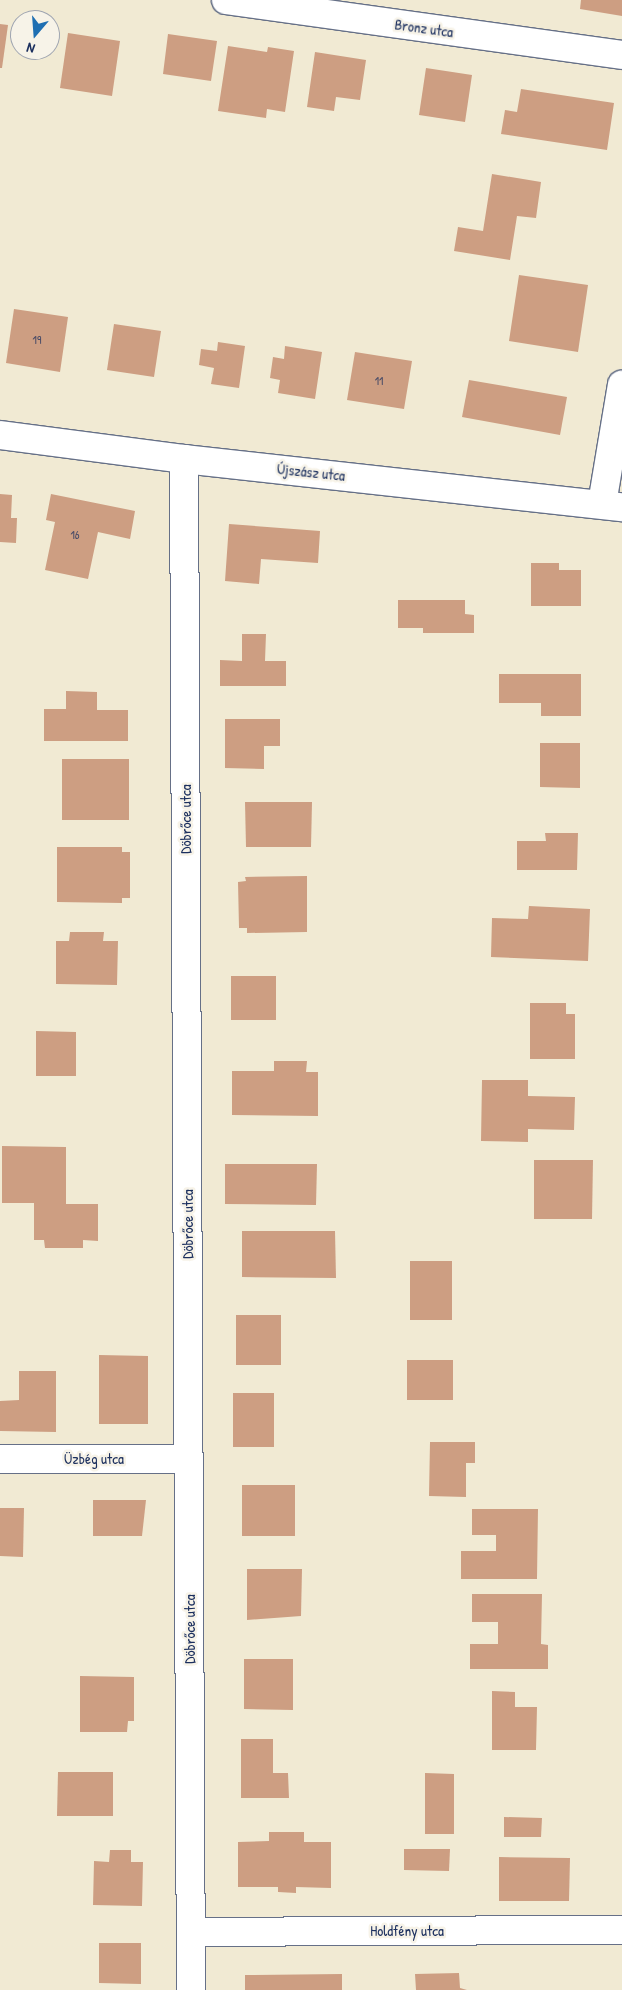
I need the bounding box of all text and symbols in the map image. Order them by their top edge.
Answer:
north arrow [10,10,60,60]
street label: Bronz utca [394,15,454,41]
text: N [24,39,37,59]
house number: 19 [33,333,41,347]
house number: 11 [375,374,383,388]
street label: Újszász utca [276,459,346,485]
house number: 16 [70,528,80,542]
street label: Döbrőce utca [177,784,195,854]
street label: Döbrőce utca [179,1189,197,1259]
street label: Üzbég utca [64,1450,124,1468]
street label: Döbrőce utca [181,1594,199,1664]
street label: Holdfény utca [370,1922,444,1940]

